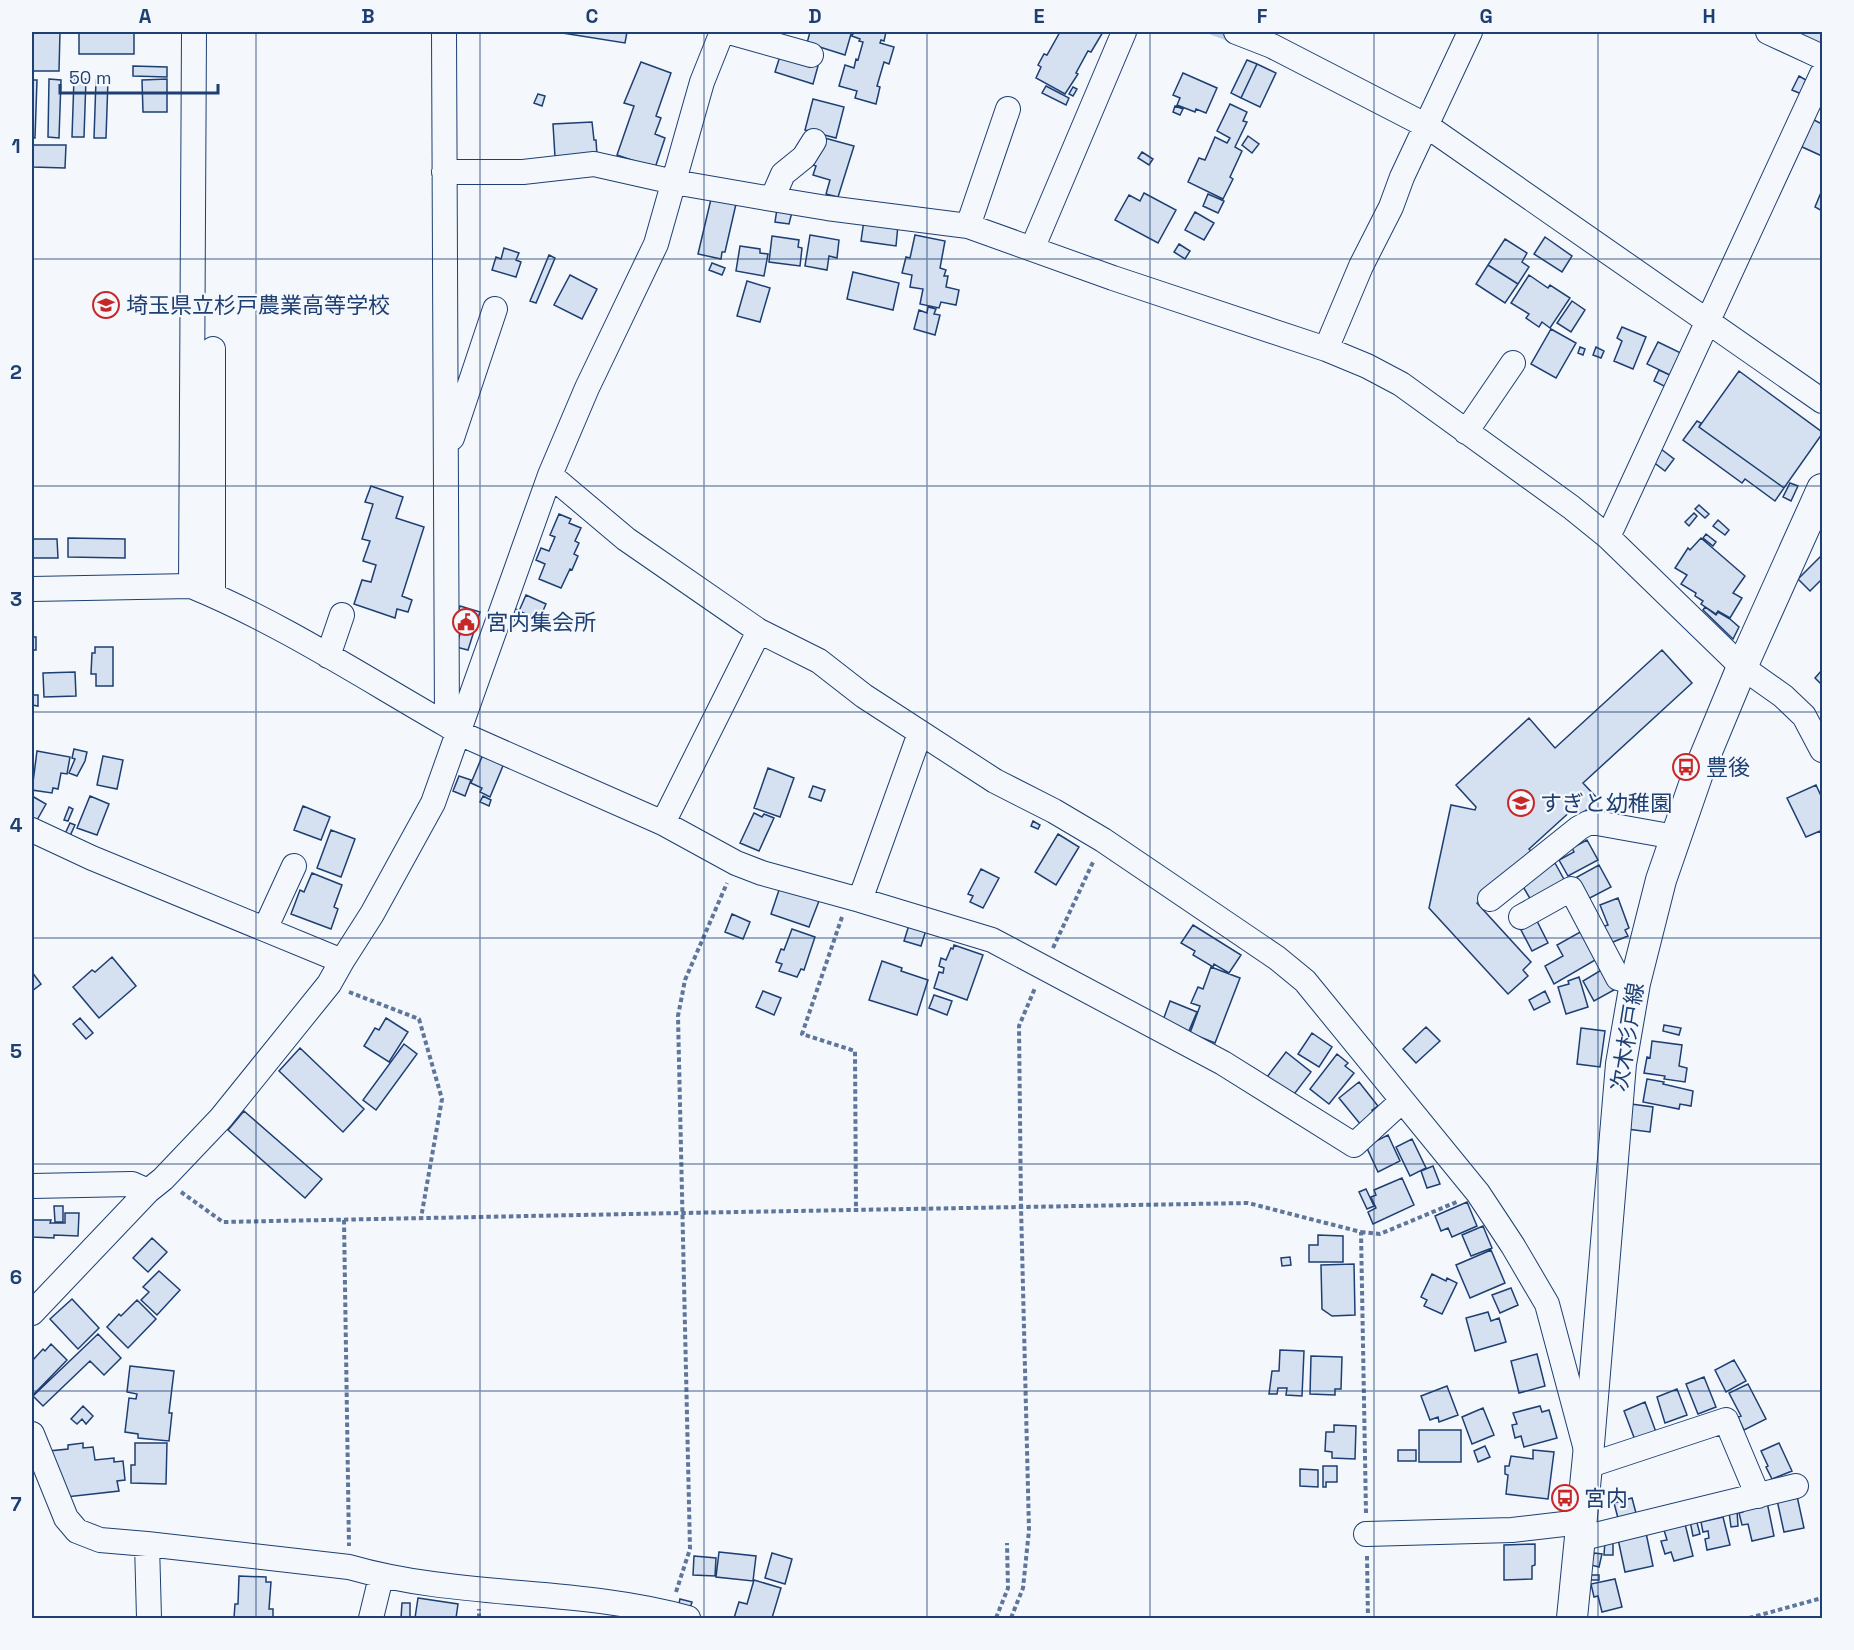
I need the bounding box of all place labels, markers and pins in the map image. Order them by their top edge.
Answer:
school or university icon: 埼玉県立杉戸農業高等学校 [91,290,121,320]
place label: 埼玉県立杉戸農業高等学校 [126,291,390,319]
public building icon: 宮内集会所 [451,607,481,637]
place label: 宮内集会所 [486,608,596,636]
bus stop icon: 豊後 [1671,752,1701,782]
place label: 豊後 [1706,753,1750,781]
school or university icon: すぎと幼稚園 [1506,788,1536,818]
place label: すぎと幼稚園 [1540,789,1672,817]
bus stop icon: 宮内 [1550,1483,1580,1513]
place label: 宮内 [1584,1484,1628,1512]

